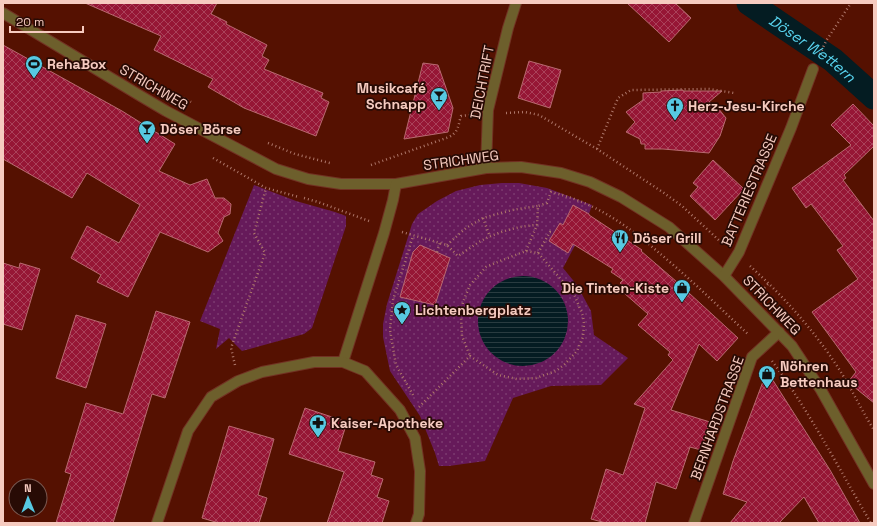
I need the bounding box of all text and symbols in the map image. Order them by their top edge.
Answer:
scale bar [10,8,83,34]
water label: Döser Wettern [766,10,861,86]
text: 20 m [16,14,44,30]
street label: DEICHTRIFT [466,43,498,121]
sports icon: RehaBox [24,54,44,79]
place label: RehaBox [47,55,106,73]
street label: STRICHWEG [117,60,191,114]
place label: Musikcafé Schnapp [357,79,426,113]
bar icon: Musikcafé Schnapp [429,86,449,111]
church icon: Herz-Jesu-Kirche [665,96,685,121]
place label: Herz-Jesu-Kirche [688,97,805,115]
bar icon: Döser Börse [137,119,157,144]
place label: Döser Börse [160,120,241,138]
street label: BATTERIESTRASSE [717,131,781,249]
street label: STRICHWEG [422,146,500,174]
restaurant icon: Döser Grill [610,228,630,253]
place label: Döser Grill [633,229,701,247]
street label: STRICHWEG [739,271,805,339]
shop icon: Die Tinten-Kiste [672,278,692,303]
place label: Die Tinten-Kiste [562,279,669,297]
place icon: Lichtenbergplatz [392,300,412,325]
place label: Lichtenbergplatz [415,301,531,319]
street label: BERNHARDSTRASSE [686,354,748,482]
place label: Nöhren Bettenhaus [780,357,858,391]
shop icon: Nöhren Bettenhaus [757,364,777,389]
pharmacy icon: Kaiser-Apotheke [308,413,328,438]
place label: Kaiser-Apotheke [331,414,443,432]
north arrow [8,478,48,518]
text: N [24,481,32,495]

